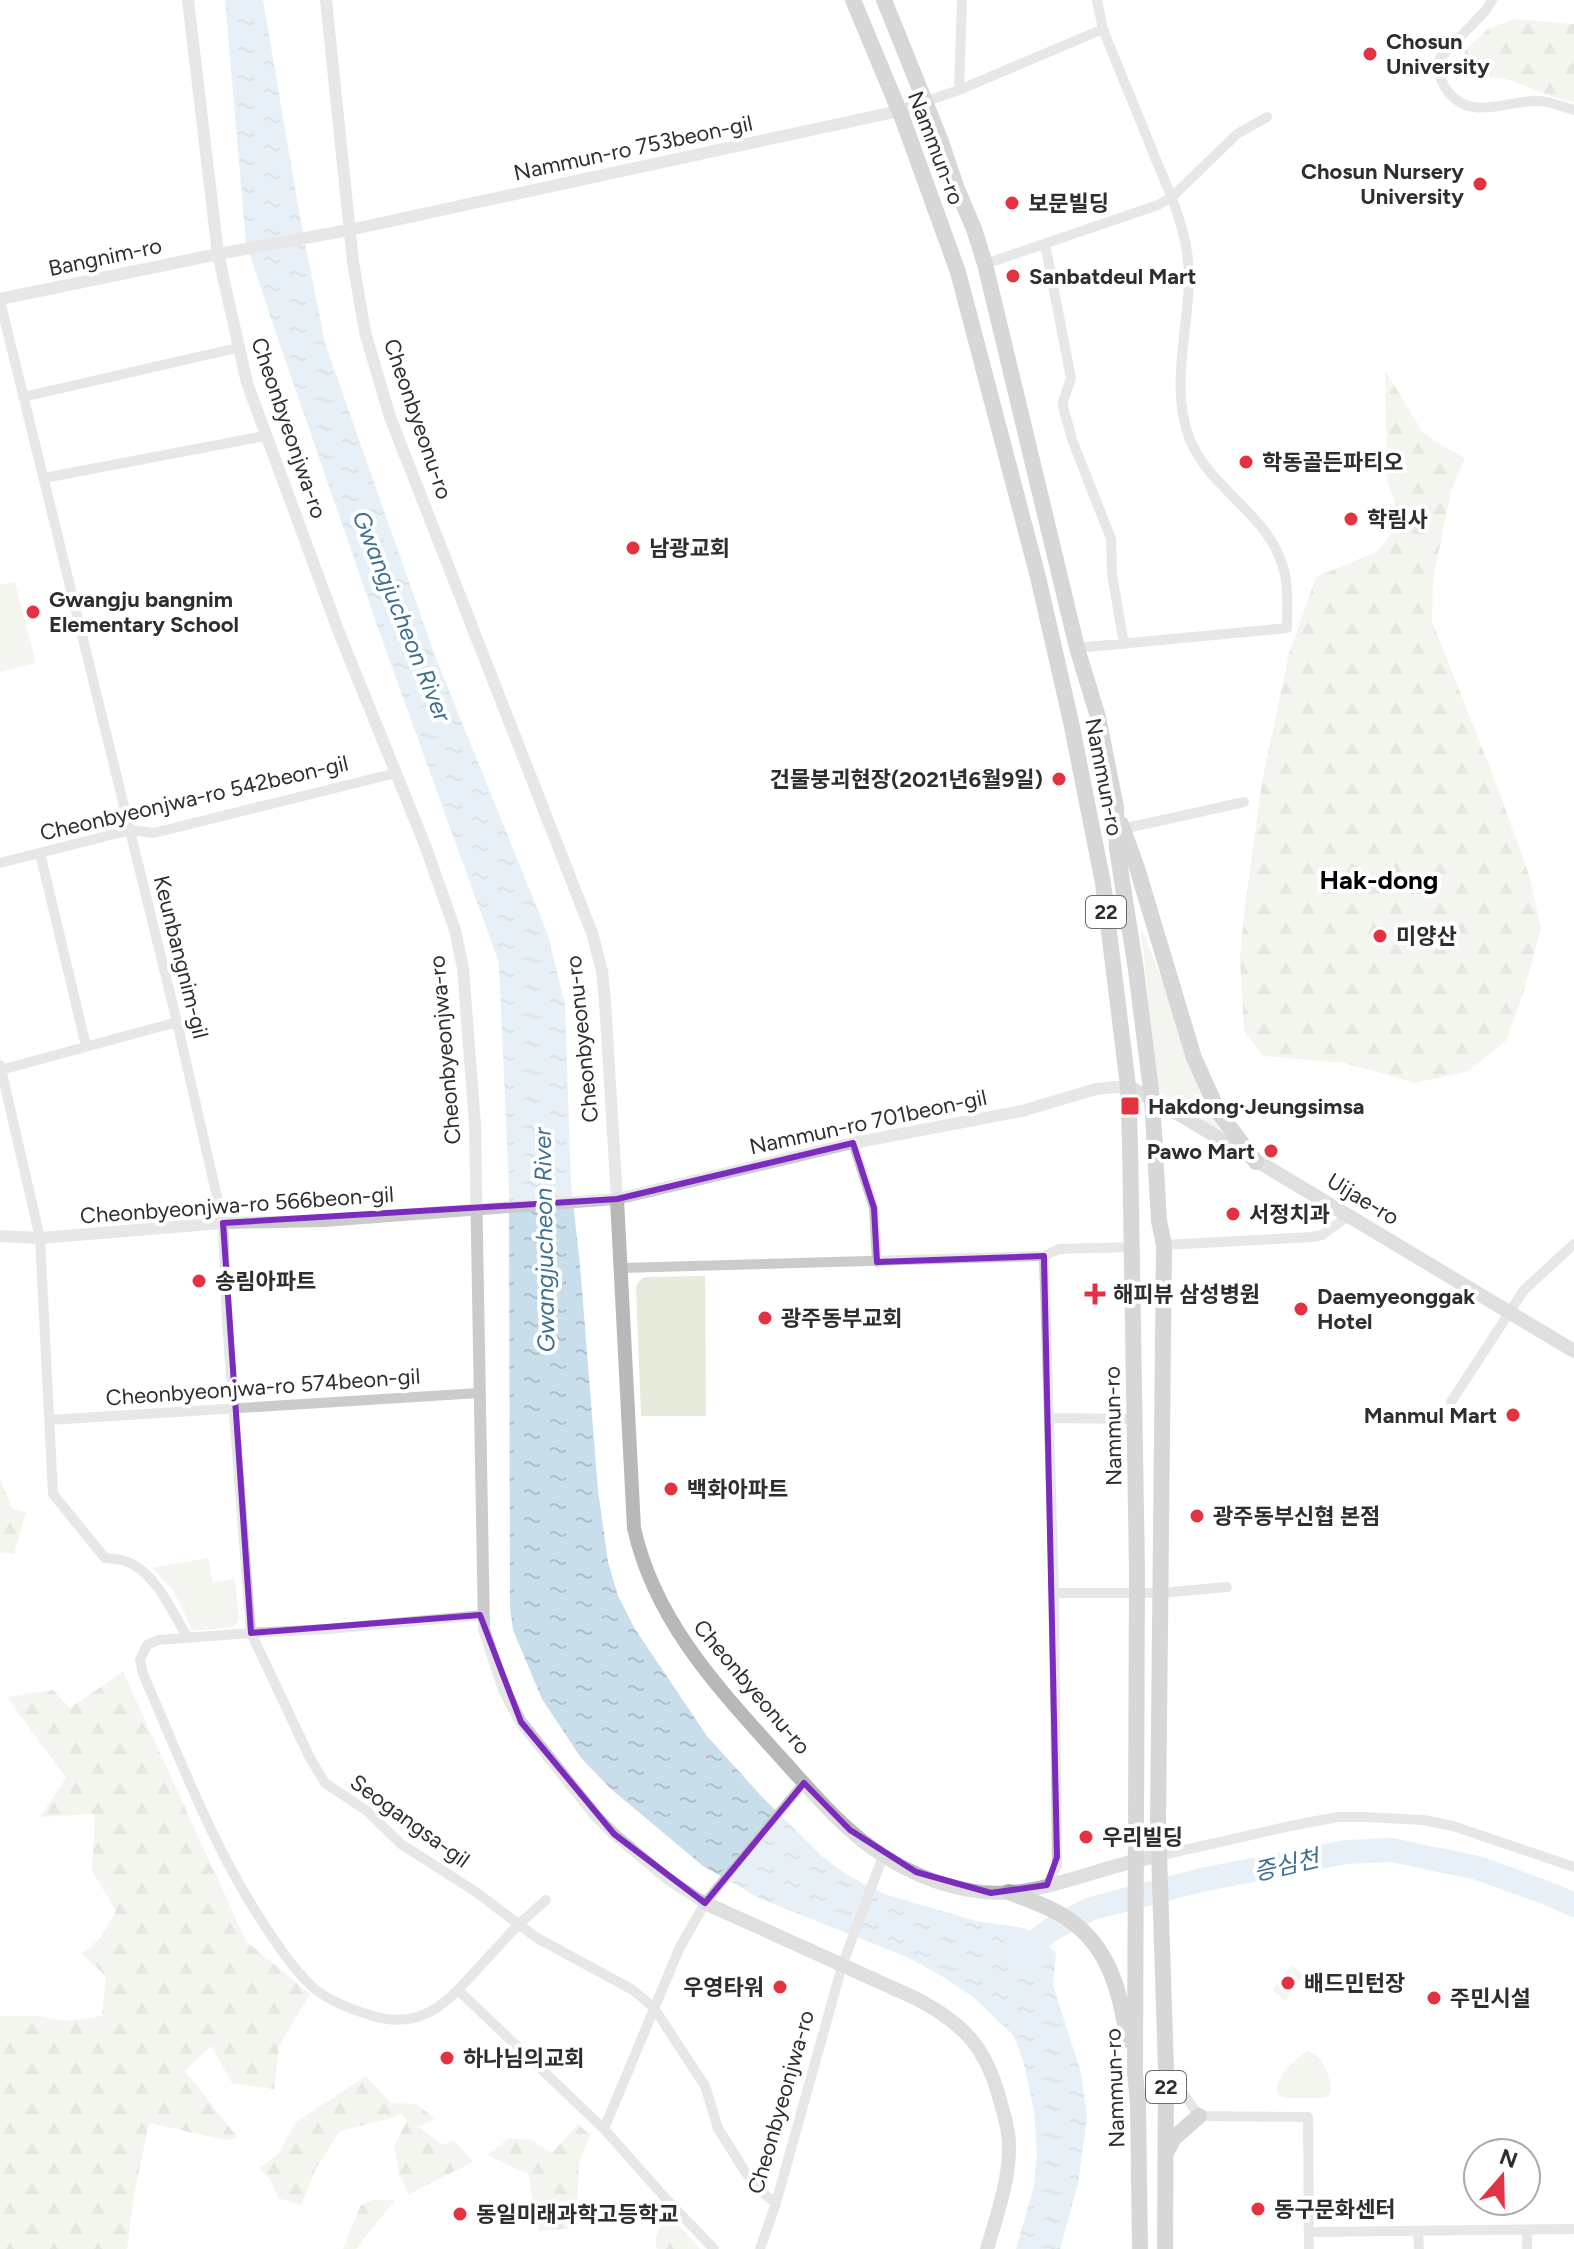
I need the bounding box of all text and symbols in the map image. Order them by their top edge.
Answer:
place label: Chosun University [1386,28,1490,80]
marker: Chosun University [1361,45,1379,63]
street label: Nammun-ro [902,87,970,209]
street label: Nammun-ro 753beon-gil [511,109,755,187]
place label: Chosun Nursery University [1301,158,1464,210]
marker: Chosun Nursery University [1471,175,1489,193]
place label: 보문빌딩 [1028,190,1109,217]
marker: 보문빌딩 [1003,194,1021,212]
street label: Bangnim-ro [46,232,164,282]
place label: Sanbatdeul Mart [1029,263,1196,290]
marker: Sanbatdeul Mart [1004,267,1022,285]
street label: Cheonbyeonjwa-ro [245,334,333,522]
street label: Cheonbyeonu-ro [378,335,458,503]
place label: 학동골든파티오 [1262,449,1404,476]
marker: 학동골든파티오 [1237,453,1255,471]
water label: Gwangjucheon River [346,506,458,726]
place label: 학림사 [1367,506,1428,533]
marker: 학림사 [1342,510,1360,528]
place label: 남광교회 [649,535,730,562]
marker: 남광교회 [624,539,642,557]
place label: Gwangju bangnim Elementary School [49,586,239,638]
marker: Gwangju bangnim Elementary School [24,603,42,621]
street label: Nammun-ro [1079,716,1129,838]
street label: Cheonbyeonjwa-ro 542beon-gil [37,749,351,847]
place label: 건물붕괴현장(2021년6월9일) [769,766,1043,793]
marker: 건물붕괴현장(2021년6월9일) [1050,770,1068,788]
district label: Hak-dong [1320,864,1438,896]
street label: Keunbangnim-gil [148,873,214,1041]
road number: 22 [1086,896,1126,928]
place label: 미양산 [1396,923,1457,950]
marker: 미양산 [1371,927,1389,945]
street label: Cheonbyeonjwa-ro [423,954,467,1146]
street label: Cheonbyeonu-ro [560,954,604,1124]
street label: Nammun-ro 701beon-gil [747,1084,989,1160]
place label: Hakdong·Jeungsimsa [1148,1093,1365,1120]
marker: Hakdong·Jeungsimsa [1119,1095,1141,1117]
water label: Gwangjucheon River [528,1127,560,1353]
place label: Pawo Mart [1147,1138,1255,1165]
marker: Pawo Mart [1262,1142,1280,1160]
street label: Uijae-ro [1322,1167,1404,1231]
street label: Cheonbyeonjwa-ro 566beon-gil [79,1181,395,1229]
place label: 서정치과 [1249,1201,1330,1228]
marker: 서정치과 [1224,1205,1242,1223]
place label: 송림아파트 [215,1268,316,1295]
marker: 송림아파트 [190,1272,208,1290]
place label: 해피뷰 삼성병원 [1113,1281,1260,1308]
marker: 해피뷰 삼성병원 [1084,1283,1106,1305]
place label: Daemyeonggak Hotel [1317,1283,1475,1335]
marker: Daemyeonggak Hotel [1292,1300,1310,1318]
place label: 광주동부교회 [781,1305,902,1332]
marker: 광주동부교회 [756,1309,774,1327]
street label: Cheonbyeonjwa-ro 574beon-gil [105,1363,421,1411]
street label: Nammun-ro [1098,1366,1128,1486]
place label: Manmul Mart [1364,1402,1497,1429]
marker: Manmul Mart [1504,1406,1522,1424]
place label: 백화아파트 [687,1476,788,1503]
marker: 백화아파트 [662,1480,680,1498]
place label: 광주동부신협 본점 [1213,1503,1380,1530]
marker: 광주동부신협 본점 [1188,1507,1206,1525]
street label: Cheonbyeonu-ro [688,1614,816,1760]
street label: Seogangsa-gil [345,1769,475,1873]
place label: 우리빌딩 [1102,1824,1183,1851]
marker: 우리빌딩 [1077,1828,1095,1846]
water label: 증심천 [1250,1843,1324,1887]
place label: 배드민턴장 [1304,1970,1405,1997]
place label: 우영타워 [683,1974,764,2001]
marker: 배드민턴장 [1279,1974,1297,1992]
marker: 우영타워 [771,1978,789,1996]
place label: 주민시설 [1450,1985,1531,2012]
marker: 주민시설 [1425,1989,1443,2007]
street label: Cheonbyeonjwa-ro [742,2007,820,2197]
street label: Nammun-ro [1099,2028,1131,2148]
place label: 하나님의교회 [463,2045,584,2072]
marker: 하나님의교회 [438,2049,456,2067]
road number: 22 [1146,2071,1186,2103]
north arrow [1462,2137,1542,2217]
text: N [1496,2143,1521,2174]
place label: 동구문화센터 [1274,2196,1395,2223]
marker: 동구문화센터 [1249,2200,1267,2218]
place label: 동일미래과학고등학교 [476,2201,678,2228]
marker: 동일미래과학고등학교 [451,2205,469,2223]

